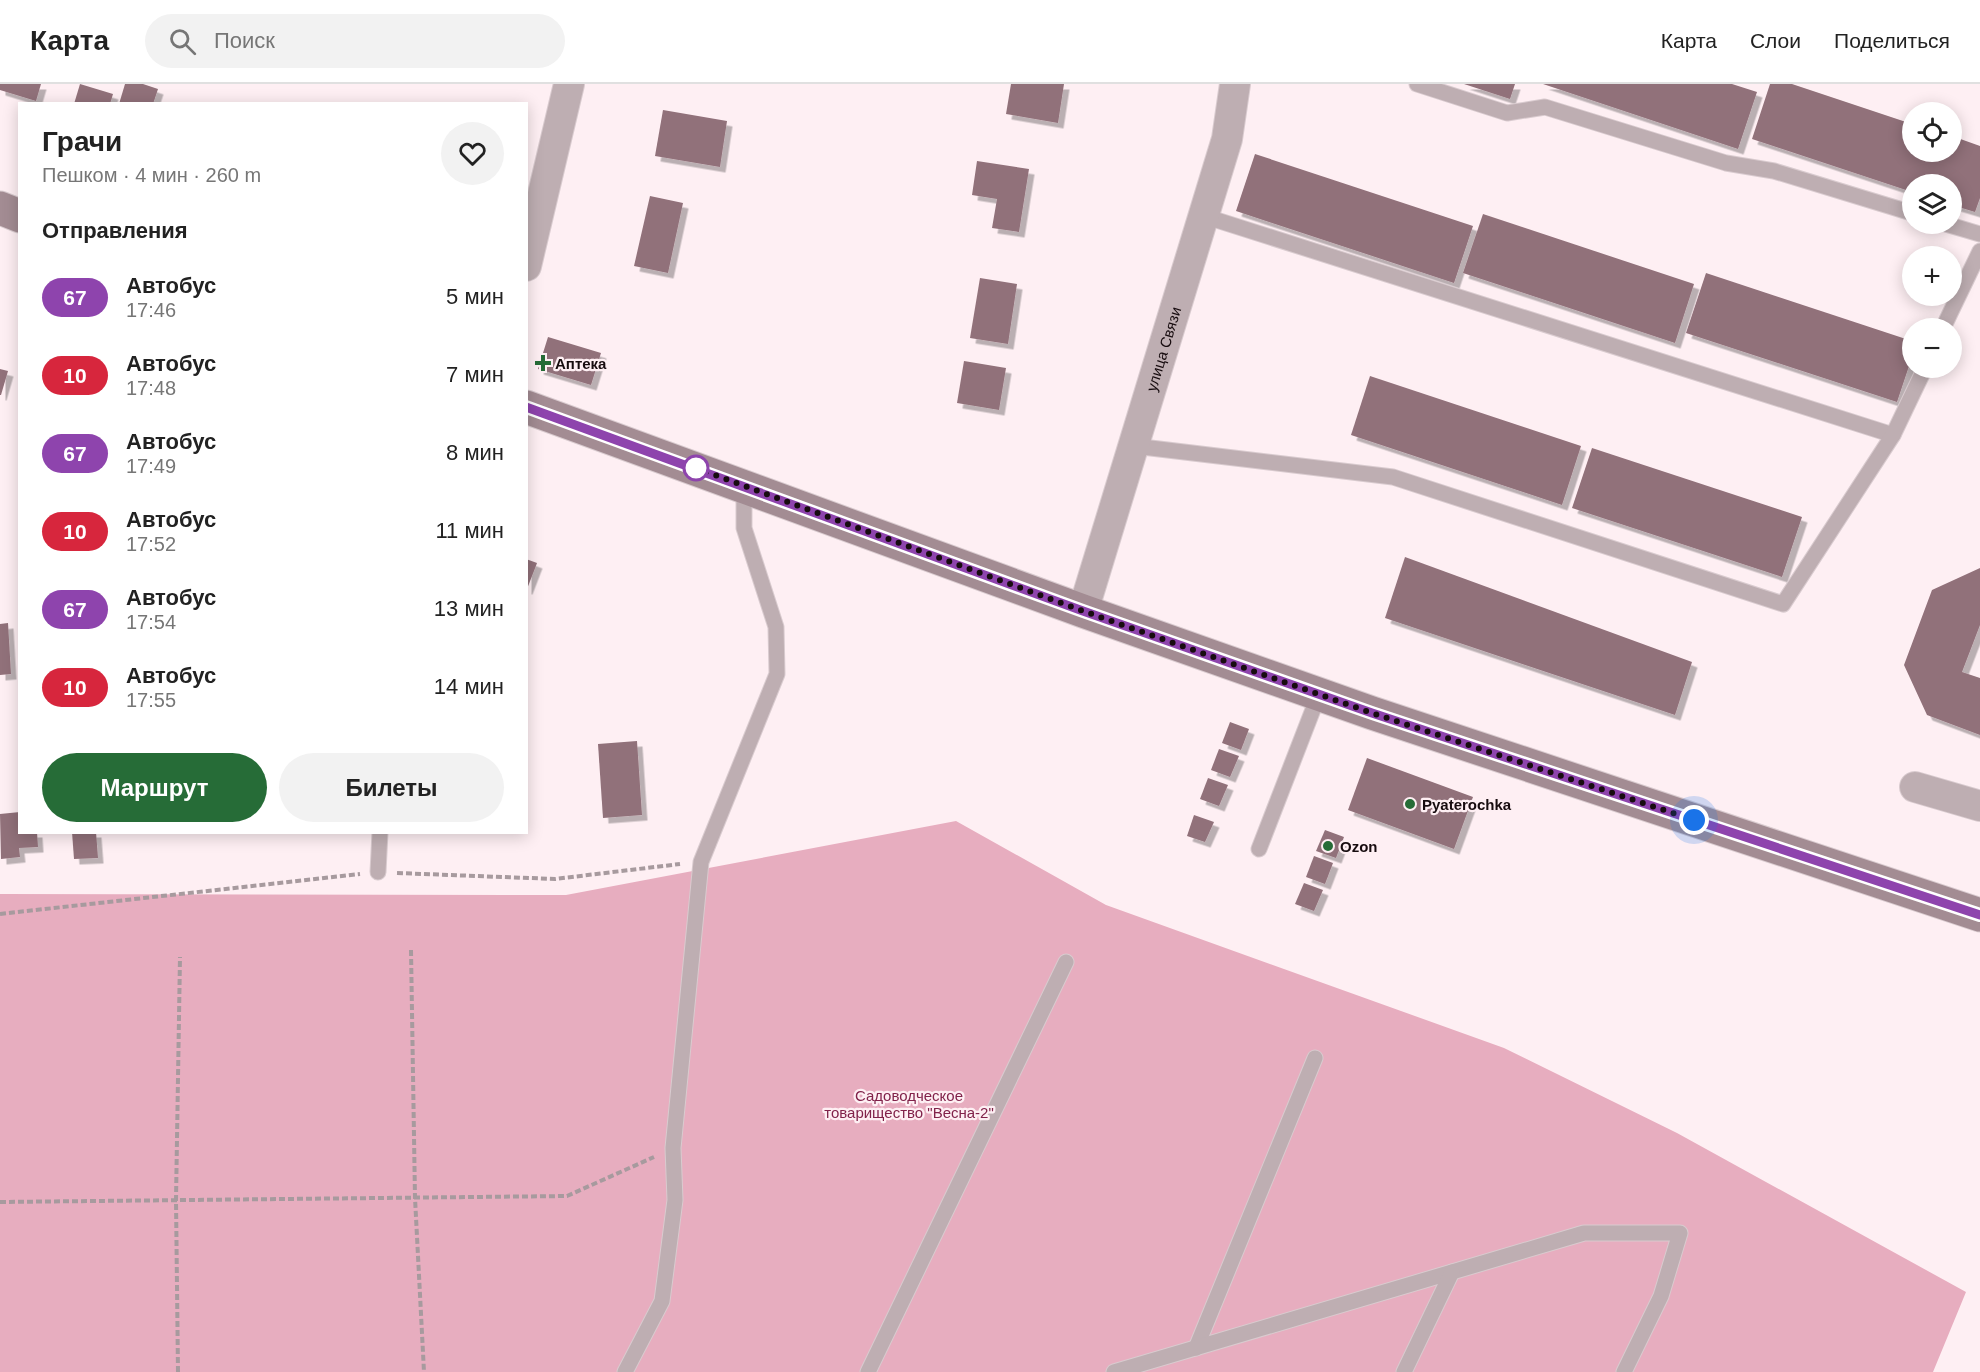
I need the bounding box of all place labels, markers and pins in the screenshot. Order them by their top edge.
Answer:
place label: Аптека [555,355,607,372]
marker: Аптека [536,356,550,370]
unlabelled marker [683,455,709,481]
place label: Pyaterochka [1422,796,1512,813]
marker: Pyaterochka [1403,797,1417,811]
place label: Ozon [1340,838,1378,855]
marker: Ozon [1321,839,1335,853]

